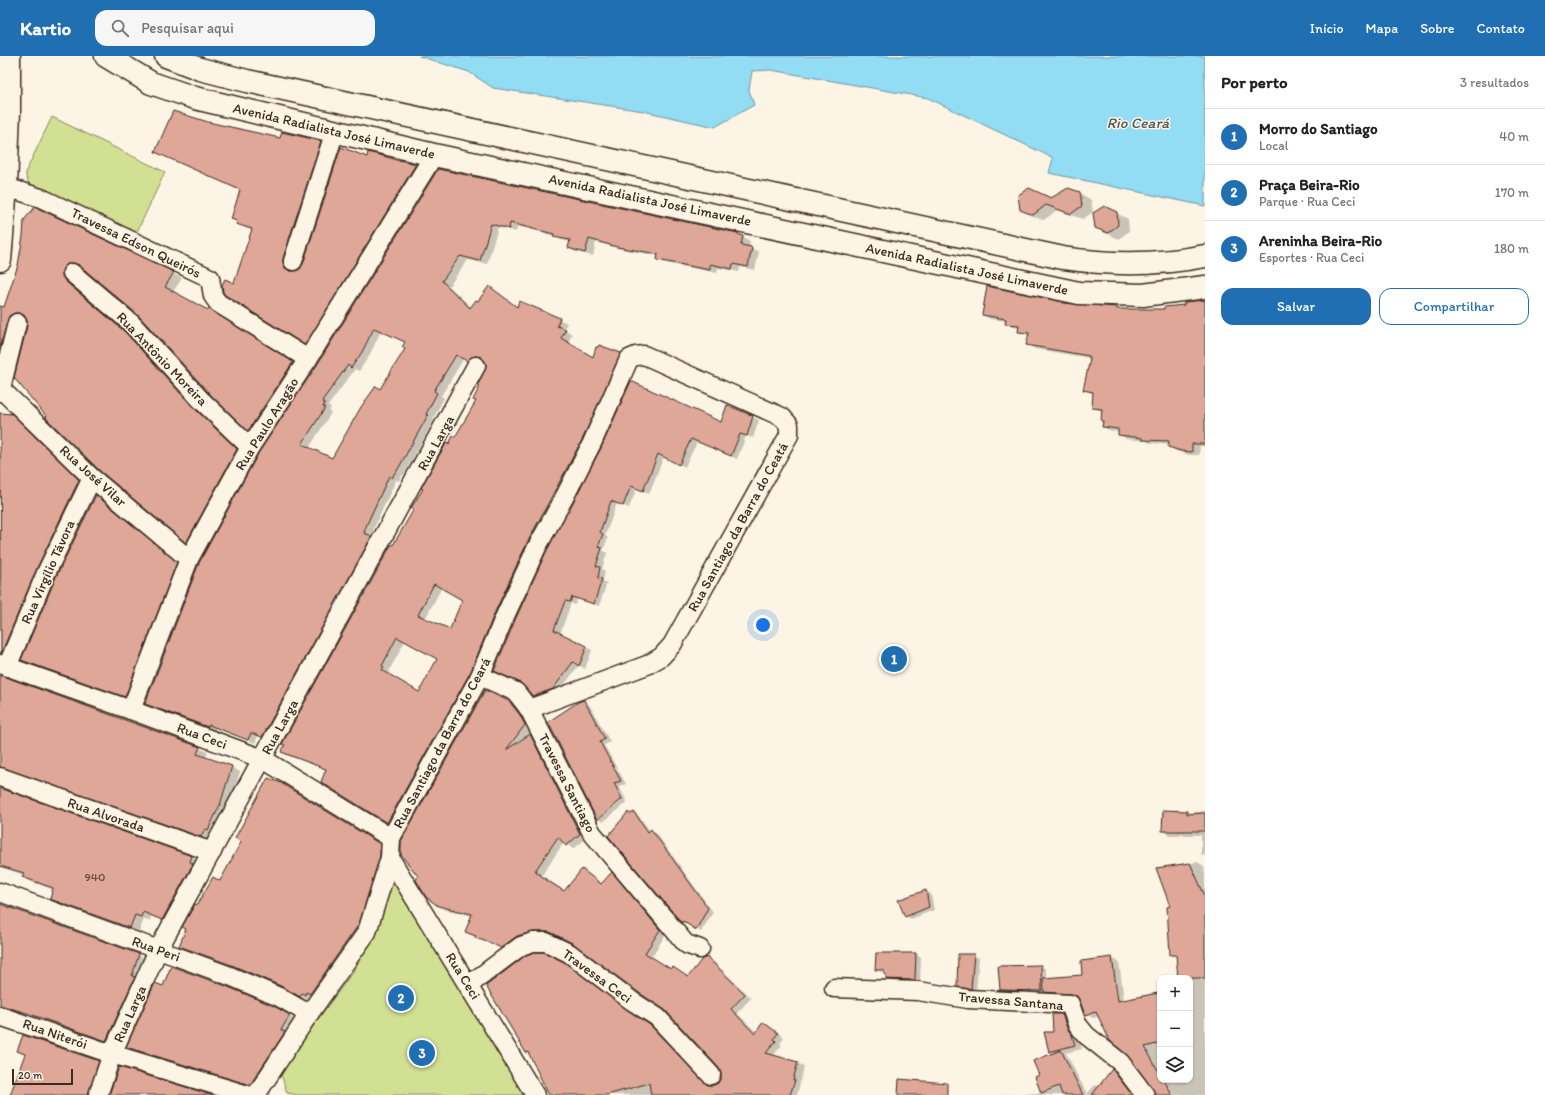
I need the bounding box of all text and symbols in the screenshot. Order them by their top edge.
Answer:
search box [95,10,375,46]
text: Kartio [20,17,71,40]
icon: search [109,17,131,39]
text: Pesquisar aqui [141,19,234,37]
text: Início [1310,20,1344,37]
text: Mapa [1366,20,1398,37]
text: Sobre [1420,20,1454,37]
text: Contato [1476,20,1525,37]
text: Por perto [1221,72,1288,92]
text: 3 resultados [1460,75,1529,90]
street label: Avenida Radialista José Limaverde [231,99,437,163]
water label: Rio Ceará [1107,114,1169,132]
text: Morro do Santiago [1259,120,1378,138]
text: 1 [1231,129,1237,144]
text: 40 m [1499,129,1529,144]
text: Local [1259,138,1288,153]
street label: Avenida Radialista José Limaverde [547,170,753,230]
text: Praça Beira-Rio [1259,176,1360,194]
text: 2 [1231,185,1237,200]
text: 170 m [1495,185,1529,200]
text: Parque · Rua Ceci [1259,194,1355,209]
street label: Travessa Edson Queirós [68,204,204,282]
text: Areninha Beira-Rio [1259,232,1382,250]
street label: Avenida Radialista José Limaverde [864,239,1070,299]
text: 3 [1230,241,1238,256]
text: 180 m [1494,241,1529,256]
text: Esportes · Rua Ceci [1259,250,1364,265]
button: Salvar [1221,288,1371,325]
button: Compartilhar [1379,288,1529,325]
street label: Rua Antônio Moreira [113,309,212,410]
street label: Rua Paulo Aragão [232,374,302,474]
street label: Rua Larga [414,412,458,474]
street label: Rua Santiago da Barra do Ceatá [684,439,792,615]
street label: Rua José Vilar [56,442,130,511]
street label: Rua Virgílio Távora [17,517,79,627]
your location [753,615,773,635]
pin: 1 [881,644,907,674]
street label: Rua Santiago da Barra do Ceará [390,654,495,831]
street label: Rua Larga [258,696,302,758]
street label: Rua Ceci [175,719,229,753]
street label: Travessa Santiago [535,731,599,835]
street label: Rua Alvorada [65,794,147,836]
house number: 940 [85,870,105,884]
street label: Rua Peri [130,932,182,966]
street label: Travessa Ceci [559,945,635,1007]
street label: Rua Ceci [442,949,484,1003]
map controls [1157,975,1193,1083]
button: + [1157,975,1193,1011]
street label: Rua Larga [110,982,150,1045]
pin: 2 [388,983,414,1013]
street label: Travessa Santana [958,988,1065,1014]
button: − [1157,1011,1193,1047]
street label: Rua Niterói [20,1015,90,1053]
pin: 3 [409,1038,435,1068]
button: layers [1157,1047,1193,1083]
scale bar [12,1067,73,1086]
text: 20 m [18,1069,42,1082]

